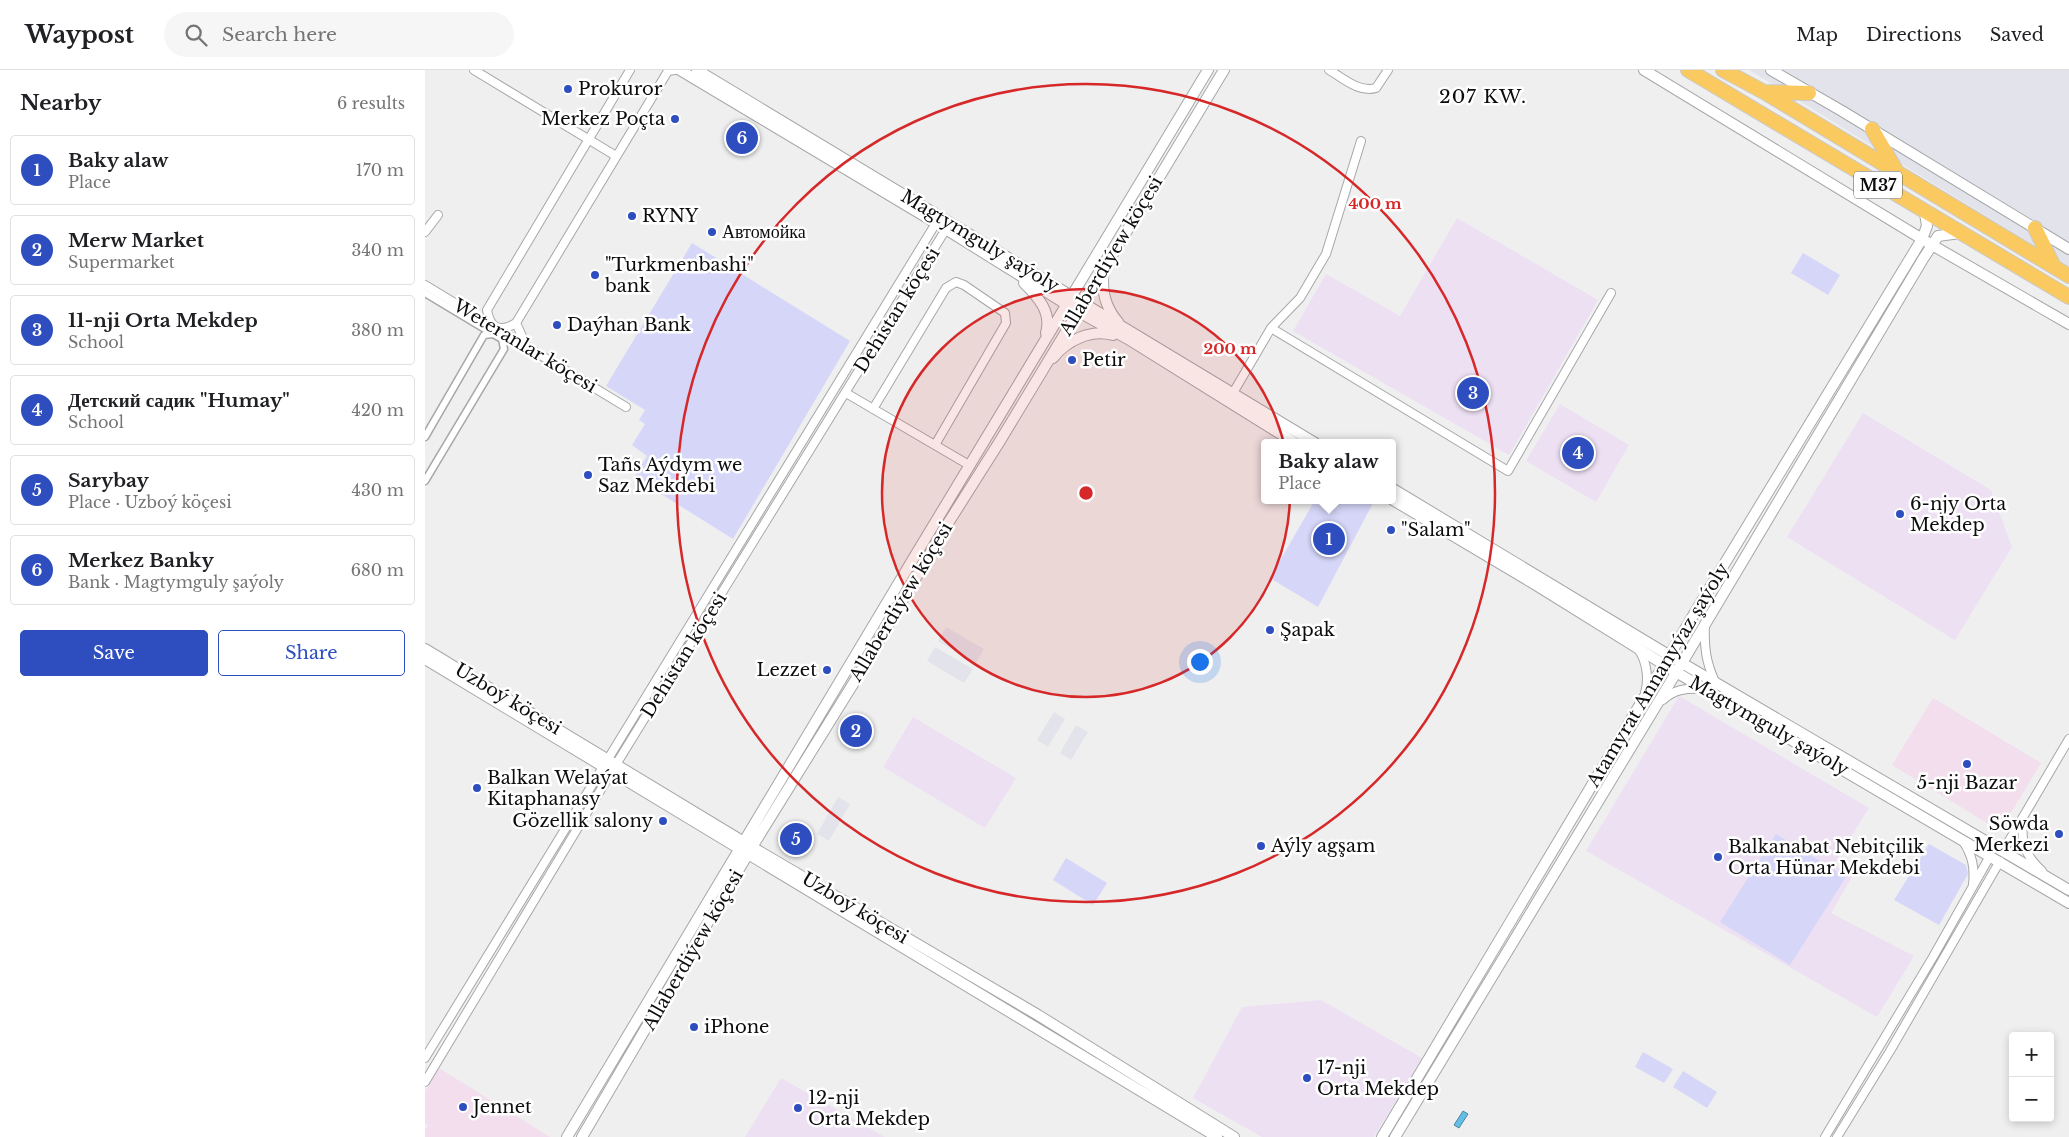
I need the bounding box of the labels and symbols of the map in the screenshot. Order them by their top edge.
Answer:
place label: Prokuror [578,78,663,100]
marker: Prokuror [562,83,574,95]
district label: 207 KW. [1439,85,1527,108]
place label: Merkez Poçta [541,108,665,130]
marker: Merkez Poçta [669,113,681,125]
pin: 6 [726,119,758,157]
street label: Allaberdiýew köçesi [1054,172,1167,341]
road number: M37 [1854,172,1902,198]
street label: Magtymguly şaýoly [897,185,1063,297]
text: 400 m [1348,194,1402,213]
place label: RYNY [642,205,699,227]
marker: RYNY [626,210,638,222]
place label: Автомойка [722,221,806,243]
marker: Автомойка [706,226,718,238]
street label: Dehistan köçesi [850,243,944,377]
place label: "Turkmenbashi" bank [604,254,754,297]
marker: "Turkmenbashi" bank [589,269,601,281]
street label: Weteranlar köçesi [448,294,601,398]
place label: Daýhan Bank [567,314,691,336]
marker: Daýhan Bank [551,319,563,331]
text: 200 m [1204,339,1257,358]
place label: Petir [1082,349,1126,371]
marker: Petir [1066,354,1078,366]
pin: 3 [1457,374,1489,412]
pin: 4 [1562,434,1594,472]
place label: Tañs Aýdym we Saz Mekdebi [598,454,742,497]
marker: Tañs Aýdym we Saz Mekdebi [582,469,594,481]
centre of rings [1077,484,1095,502]
place label: 6-njy Orta Mekdep [1910,493,2006,536]
marker: 6-njy Orta Mekdep [1894,508,1906,520]
street label: Allaberdiýew köçesi [844,518,957,687]
place label: "Salam" [1401,519,1471,541]
pin: 1 [1313,520,1345,558]
marker: "Salam" [1385,524,1397,536]
street label: Atamyrat Annanyýaz şaýoly [1582,559,1734,792]
street label: Dehistan köçesi [637,588,731,722]
place label: Şapak [1280,619,1335,641]
marker: Şapak [1264,624,1276,636]
your location [1187,649,1213,675]
street label: Uzboý köçesi [451,659,565,739]
place label: Lezzet [756,659,817,681]
marker: Lezzet [821,664,833,676]
street label: Magtymguly şaýoly [1685,671,1853,781]
pin: 2 [840,712,872,750]
marker: 5-nji Bazar [1961,758,1973,770]
place label: Balkan Welaýat Kitaphanasy [487,767,628,810]
place label: 5-nji Bazar [1917,772,2017,794]
marker: Balkan Welaýat Kitaphanasy [471,782,483,794]
place label: Gözellik salony [512,810,653,832]
place label: Söwda Merkezi [1974,813,2049,856]
marker: Gözellik salony [657,815,669,827]
pin: 5 [780,820,812,858]
marker: Söwda Merkezi [2053,828,2065,840]
place label: Aýly agşam [1270,835,1375,857]
place label: Balkanabat Nebitçilik Orta Hünar Mekdebi [1728,836,1924,879]
marker: Aýly agşam [1255,840,1267,852]
marker: Balkanabat Nebitçilik Orta Hünar Mekdebi [1712,851,1724,863]
street label: Allaberdiýew köçesi [637,866,748,1035]
street label: Uzboý köçesi [798,868,912,948]
place label: iPhone [704,1016,769,1038]
marker: iPhone [688,1021,700,1033]
place label: 17-nji Orta Mekdep [1317,1057,1439,1100]
marker: 17-nji Orta Mekdep [1301,1072,1313,1084]
place label: 12-nji Orta Mekdep [808,1087,930,1130]
place label: Jennet [471,1096,532,1118]
marker: Jennet [457,1101,469,1113]
marker: 12-nji Orta Mekdep [792,1102,804,1114]

